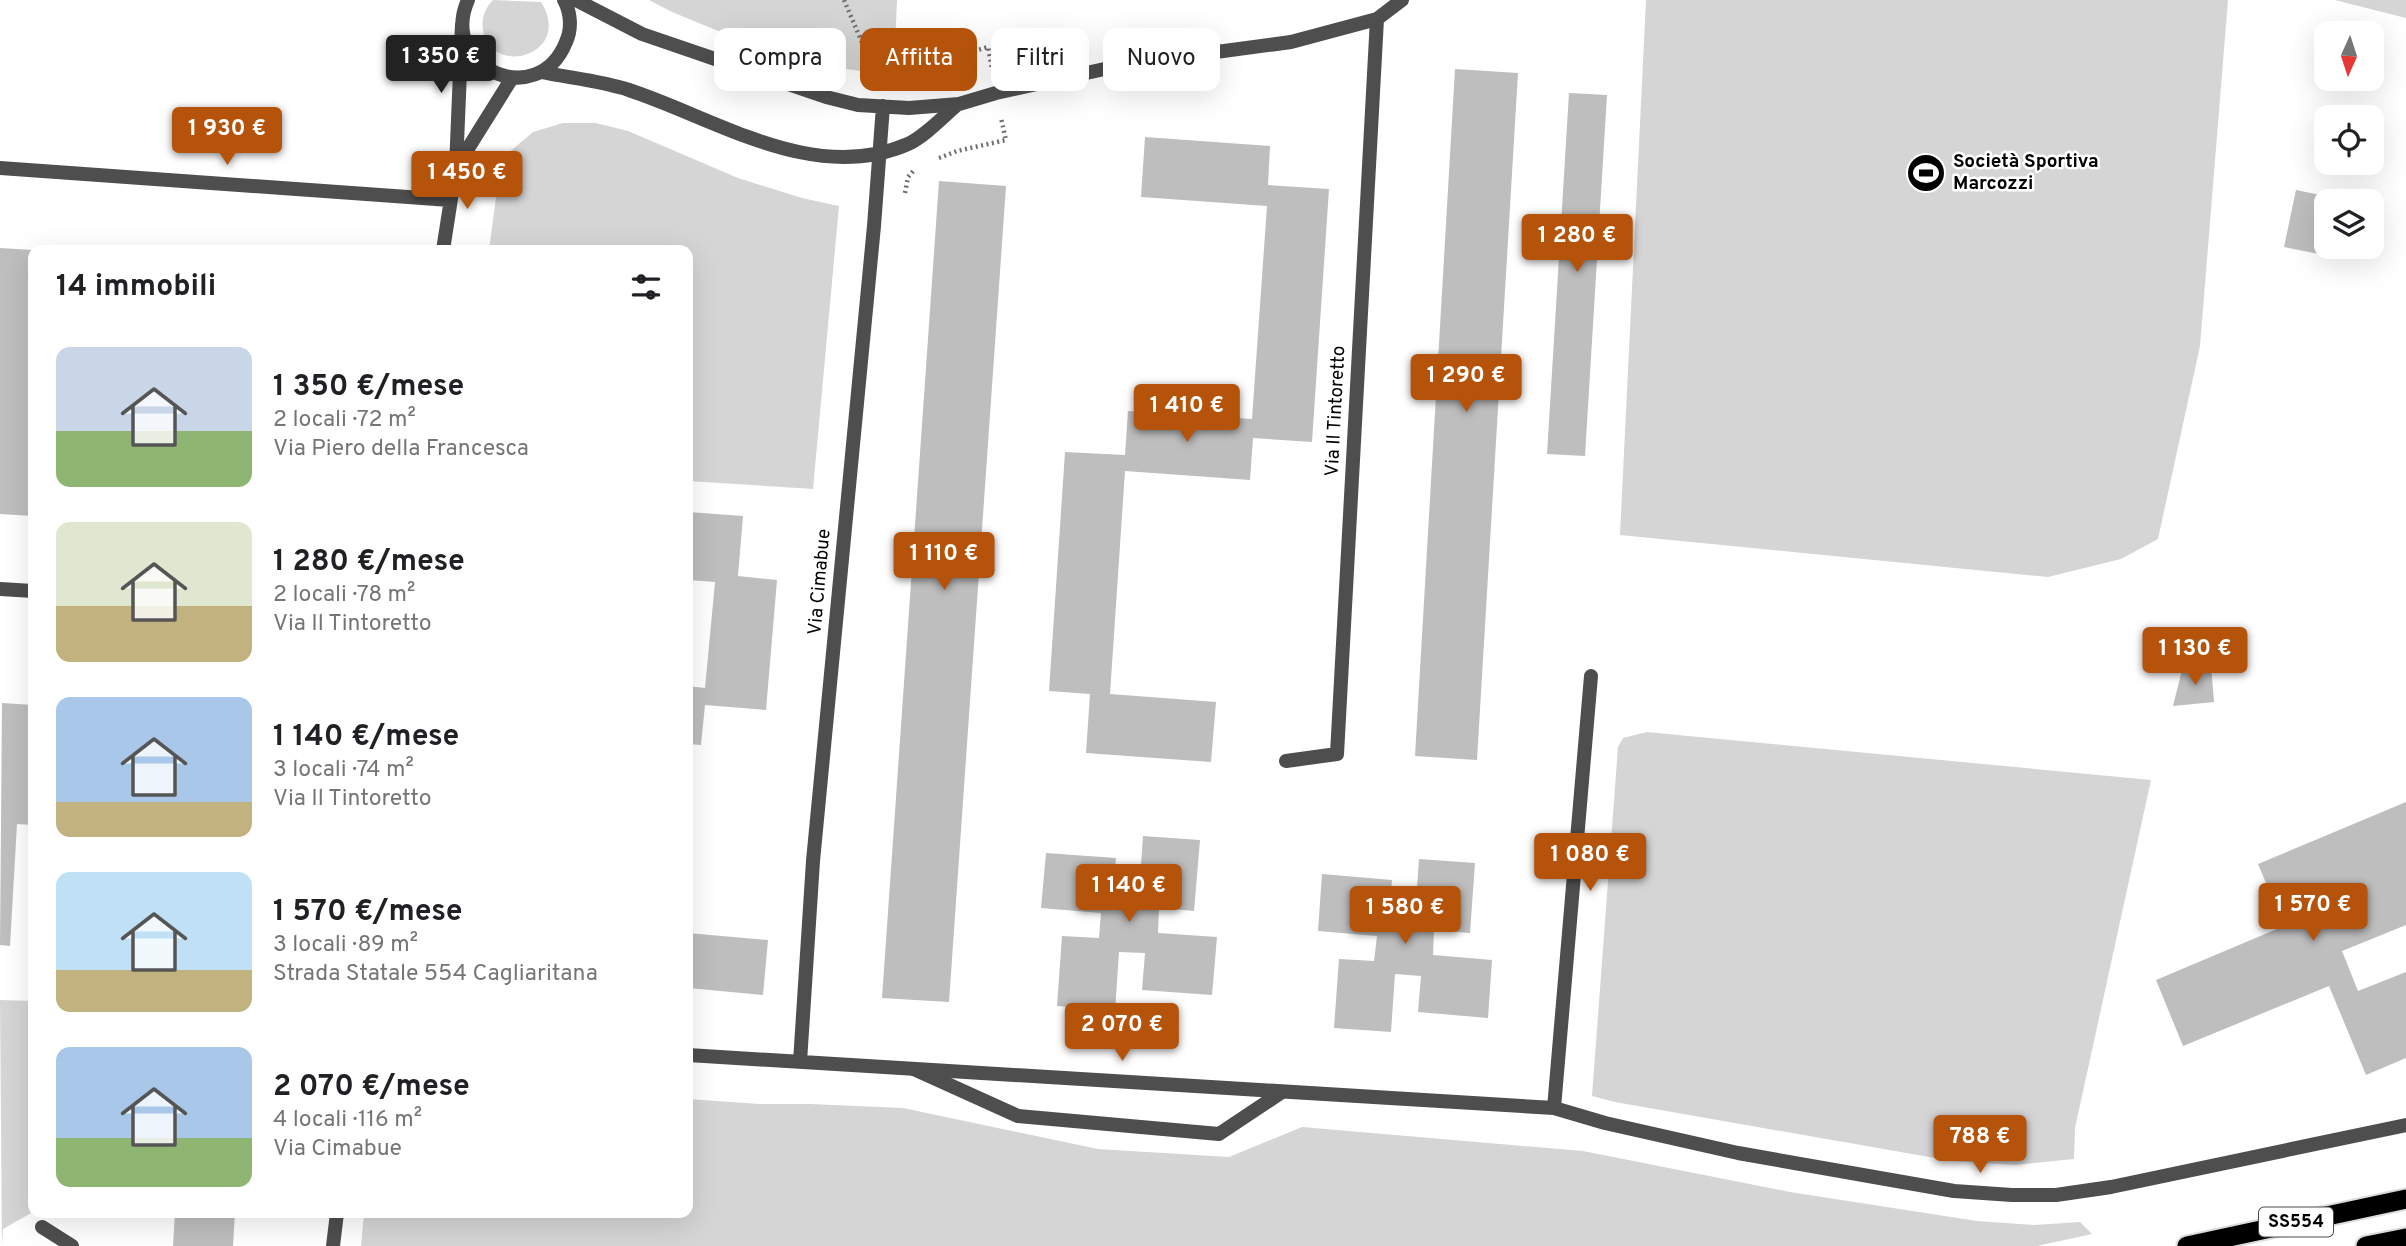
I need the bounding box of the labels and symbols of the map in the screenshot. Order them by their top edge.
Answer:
north arrow [2314,21,2384,91]
pin: 1 350 € [376,36,506,95]
pin: 1 930 € [162,108,292,167]
place label: Società Sportiva Marcozzi [1953,150,2099,196]
pin: 1 450 € [402,152,532,211]
sports icon: Società Sportiva Marcozzi [1905,152,1947,194]
pin: 1 280 € [1512,215,1642,274]
street label: Via Il Tintoretto [1321,345,1351,477]
pin: 1 290 € [1401,354,1531,414]
pin: 1 410 € [1122,384,1252,444]
street label: Via Cimabue [803,528,837,636]
pin: 1 110 € [879,532,1009,592]
pin: 1 130 € [2130,628,2260,687]
pin: 1 080 € [1525,834,1655,893]
pin: 1 140 € [1064,864,1194,924]
pin: 1 570 € [2248,884,2378,943]
pin: 1 580 € [1340,886,1470,946]
pin: 2 070 € [1057,1004,1187,1063]
pin: 788 € [1931,1116,2029,1175]
road number: SS554 [2259,1208,2333,1237]

